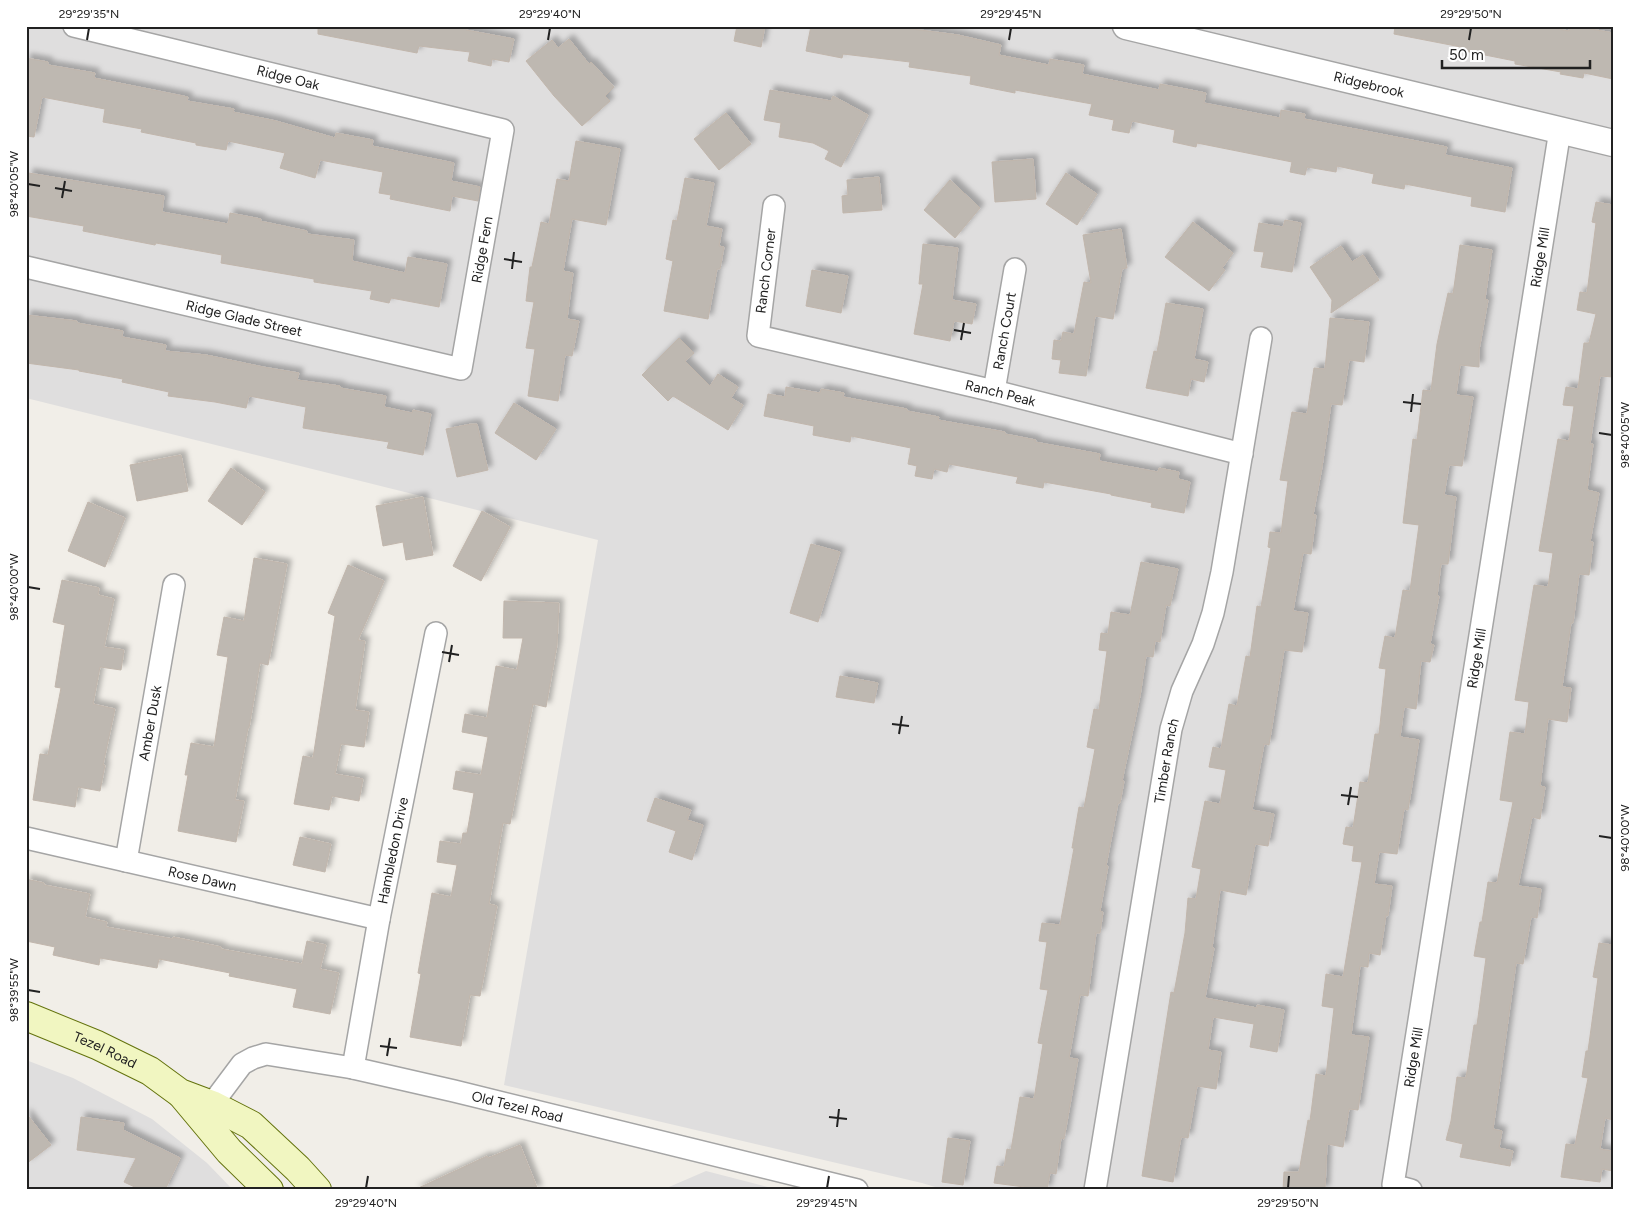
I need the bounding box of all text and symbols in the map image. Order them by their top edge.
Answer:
text: 29°29'35"N [59,7,119,21]
text: 29°29'40"N [519,7,581,21]
text: 29°29'45"N [980,7,1042,21]
text: 29°29'50"N [1440,7,1502,21]
scale bar [1442,38,1589,70]
text: 50 m [1449,46,1484,64]
street label: Ridge Oak [255,62,321,94]
street label: Ridgebrook [1332,68,1406,101]
text: 98°40'05"W [7,150,21,217]
street label: Ridge Fern [468,215,496,284]
street label: Ridge Mill [1527,226,1553,289]
street label: Ranch Corner [752,227,780,315]
street label: Ranch Court [989,291,1019,371]
street label: Ridge Glade Street [184,296,304,340]
street label: Ranch Peak [963,376,1038,410]
text: 98°40'05"W [1618,401,1632,468]
text: 98°40'00"W [7,553,21,620]
street label: Ridge Mill [1463,627,1490,690]
street label: Amber Dusk [135,684,165,762]
street label: Timber Ranch [1150,716,1182,805]
street label: Hambledon Drive [374,795,412,906]
text: 98°40'00"W [1618,804,1632,871]
street label: Rose Dawn [166,862,239,895]
text: 98°39'55"W [7,958,21,1022]
street label: Ridge Mill [1400,1026,1426,1089]
street label: Tezel Road [71,1028,140,1072]
street label: Old Tezel Road [470,1087,565,1126]
text: 29°29'40"N [335,1196,397,1210]
text: 29°29'45"N [796,1196,858,1210]
text: 29°29'50"N [1257,1196,1319,1210]

